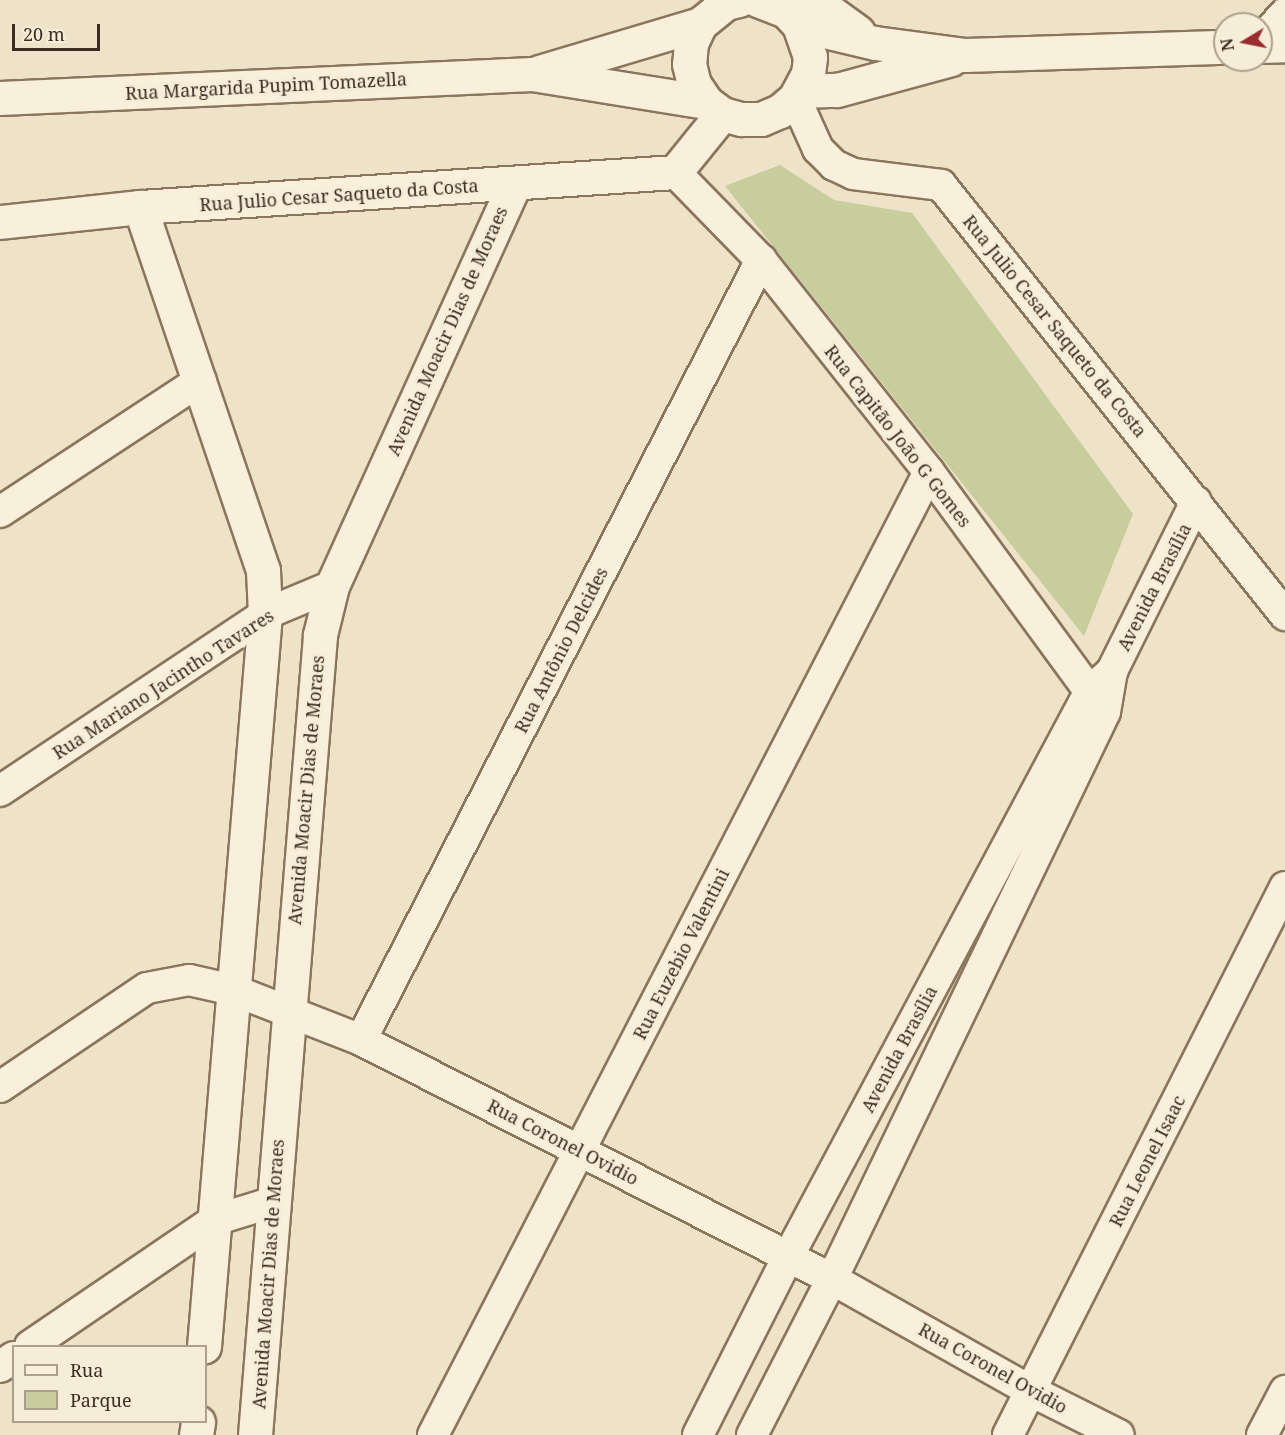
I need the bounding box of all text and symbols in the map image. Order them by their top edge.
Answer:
scale bar [15,12,104,50]
north arrow [1213,12,1273,72]
text: 20 m [23,22,65,46]
text: N [1215,37,1239,53]
street label: Rua Margarida Pupim Tomazella [125,68,407,104]
street label: Rua Julio Cesar Saqueto da Costa [199,174,479,216]
street label: Avenida Moacir Dias de Moraes [382,203,512,459]
street label: Rua Julio Cesar Saqueto da Costa [959,211,1151,441]
street label: Rua Capitão João G Gomes [820,341,976,531]
street label: Avenida Brasília [1113,520,1195,654]
street label: Rua Antônio Delcides [510,563,612,737]
street label: Rua Mariano Jacintho Tavares [48,604,278,764]
street label: Avenida Moacir Dias de Moraes [283,654,329,926]
street label: Rua Euzebio Valentini [628,865,734,1043]
street label: Avenida Brasília [857,982,941,1116]
street label: Rua Leonel Isaac [1105,1092,1189,1230]
street label: Rua Coronel Ovidio [484,1095,642,1189]
street label: Avenida Moacir Dias de Moraes [248,1138,288,1410]
street label: Rua Coronel Ovidio [915,1318,1071,1418]
legend [12,1345,207,1423]
text: Rua [70,1358,103,1382]
text: Parque [70,1388,132,1412]

